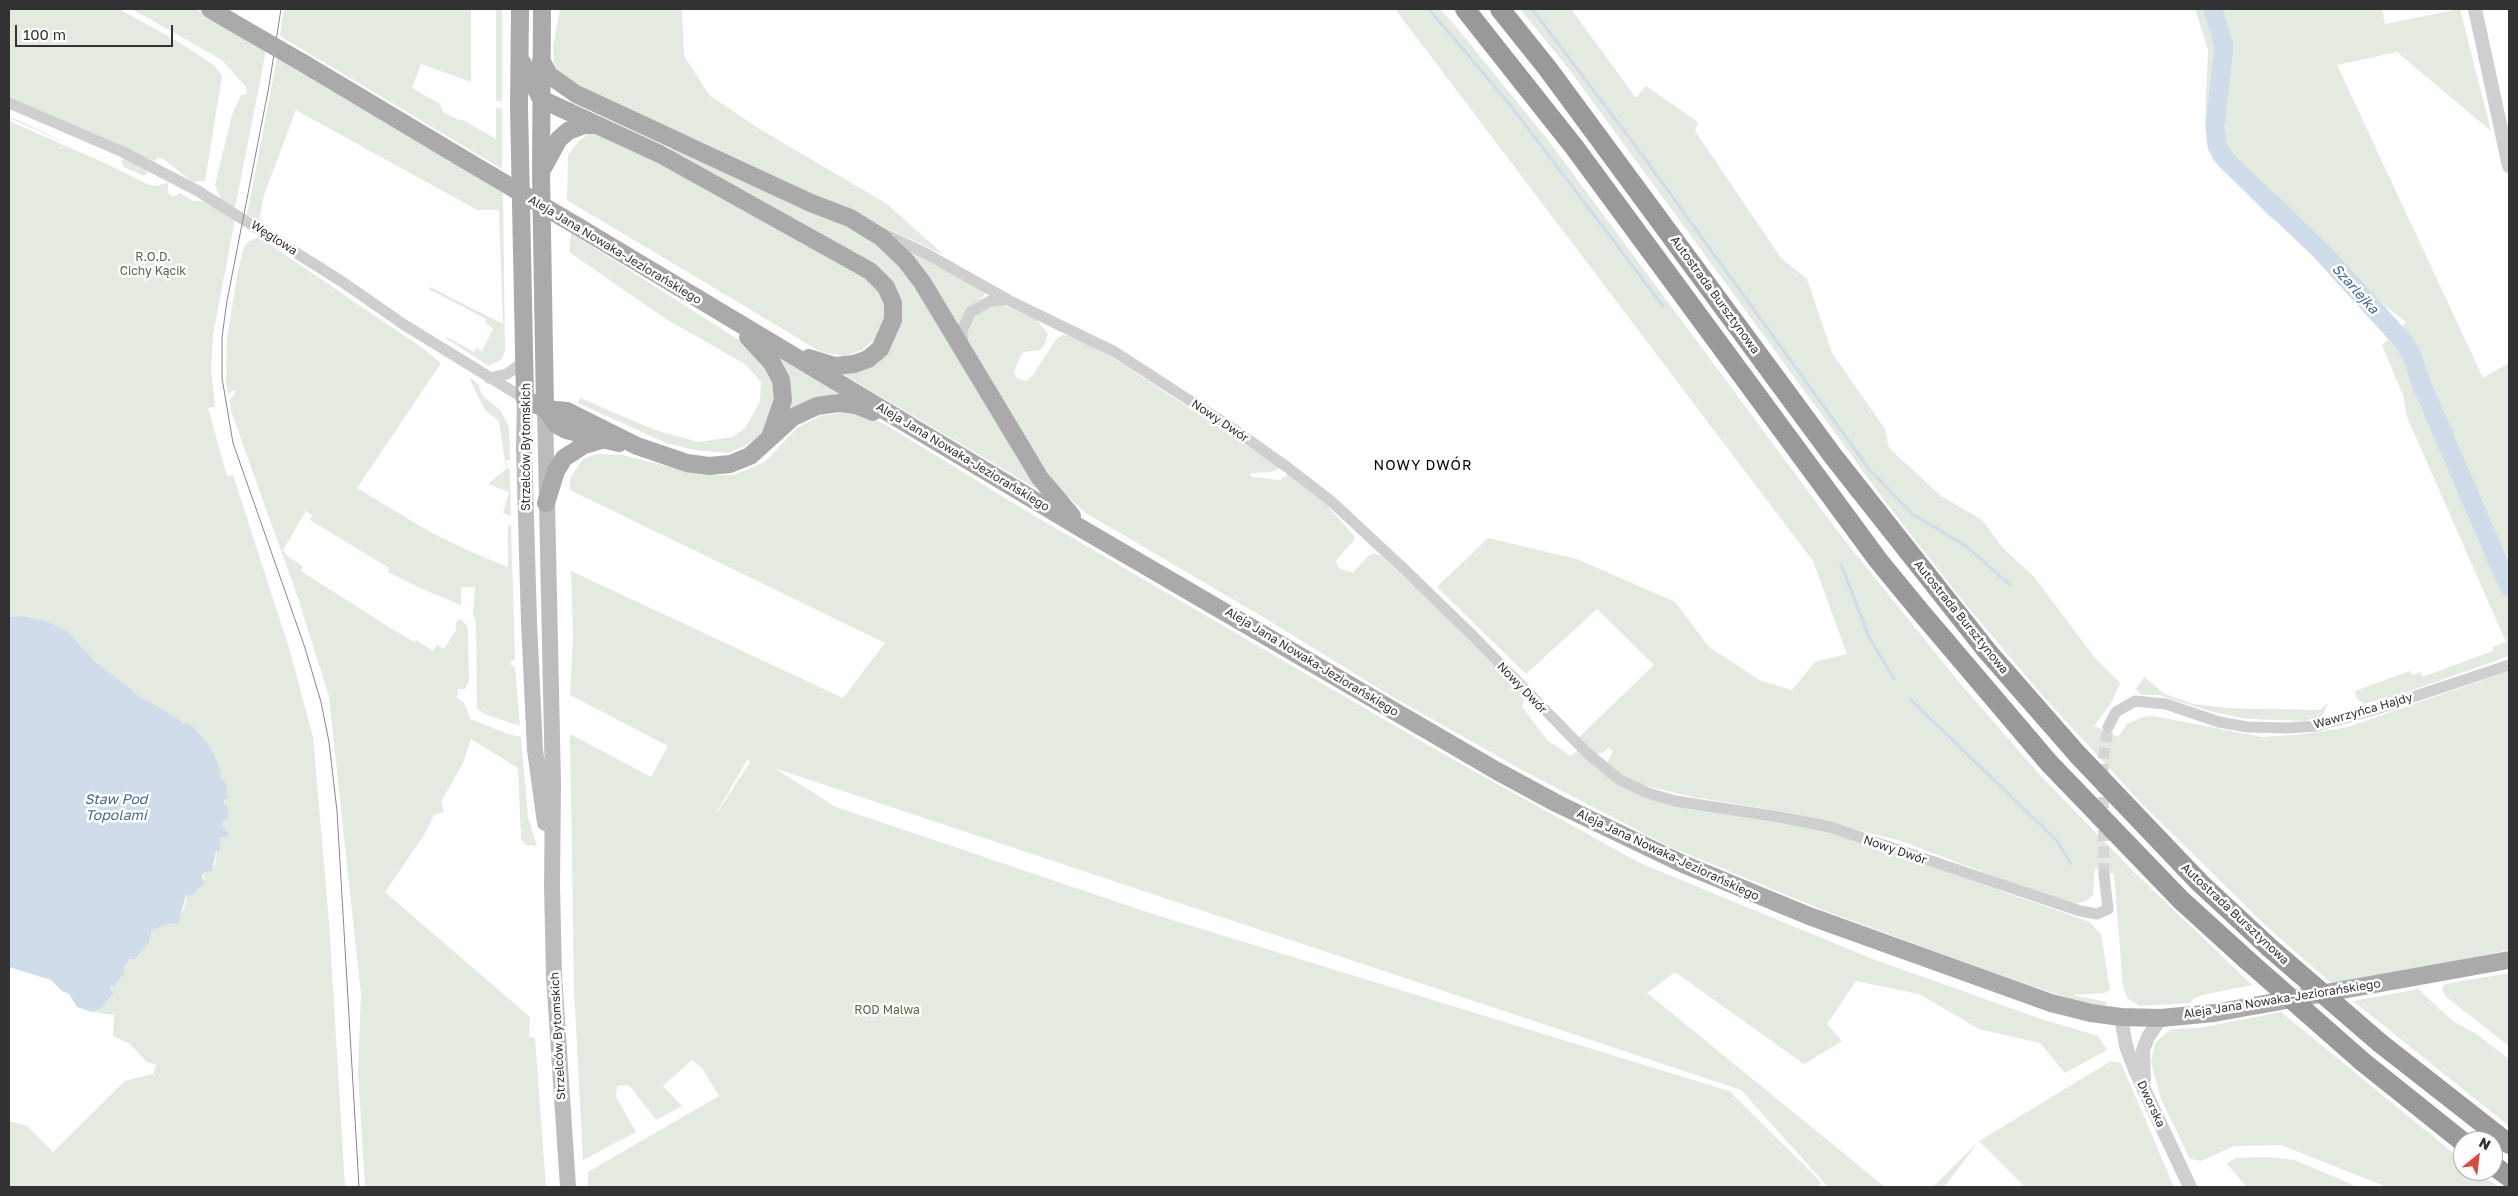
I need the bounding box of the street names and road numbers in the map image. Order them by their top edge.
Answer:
street label: Aleja Jana Nowaka-Jeziorańskiego [526,193,704,307]
street label: Węglowa [248,218,300,258]
street label: Autostrada Bursztynowa [1667,233,1763,357]
street label: Strzelców Bytomskich [519,383,533,511]
street label: Nowy Dwór [1189,397,1251,445]
street label: Aleja Jana Nowaka-Jeziorańskiego [874,400,1052,514]
street label: Autostrada Bursztynowa [1911,557,2011,677]
street label: Aleja Jana Nowaka-Jeziorańskiego [1223,605,1401,719]
street label: Nowy Dwór [1494,659,1550,717]
street label: Wawrzyńca Hajdy [2312,690,2414,732]
street label: Aleja Jana Nowaka-Jeziorańskiego [1575,806,1761,904]
street label: Nowy Dwór [1862,832,1928,868]
street label: Autostrada Bursztynowa [2178,860,2292,968]
street label: Strzelców Bytomskich [547,972,569,1100]
street label: Aleja Jana Nowaka-Jeziorańskiego [2182,976,2382,1022]
street label: Dworska [2134,1078,2168,1130]

